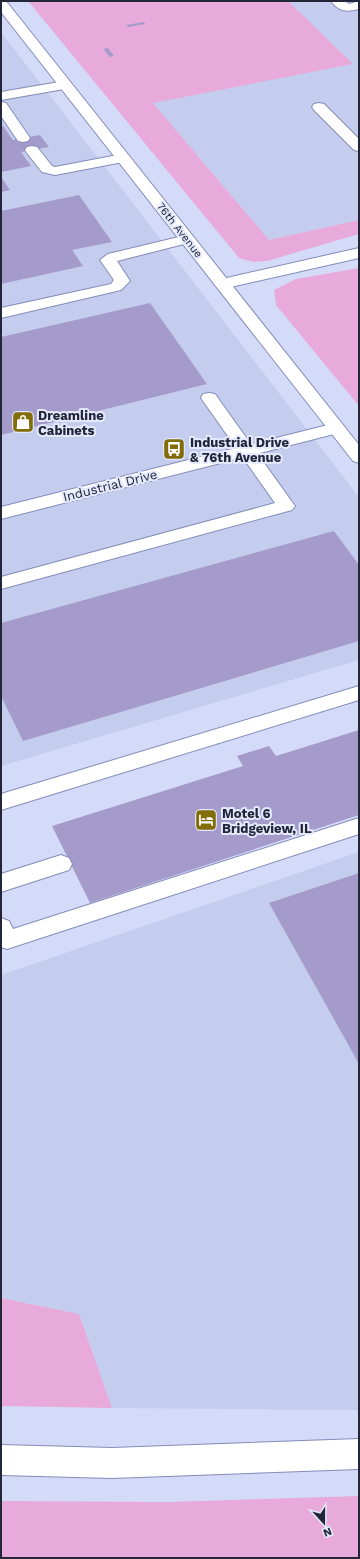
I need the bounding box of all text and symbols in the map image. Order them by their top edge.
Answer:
street label: 76th Avenue [154,200,205,260]
place label: Dreamline Cabinets [38,408,104,438]
shop icon: Dreamline Cabinets [10,409,36,435]
place label: Industrial Drive & 76th Avenue [190,435,290,465]
bus stop icon: Industrial Drive & 76th Avenue [161,436,187,462]
street label: Industrial Drive [61,467,159,504]
place label: Motel 6 Bridgeview, IL [222,806,312,836]
hotel icon: Motel 6 Bridgeview, IL [193,807,219,833]
north arrow [304,1503,344,1543]
text: N [321,1524,334,1539]

